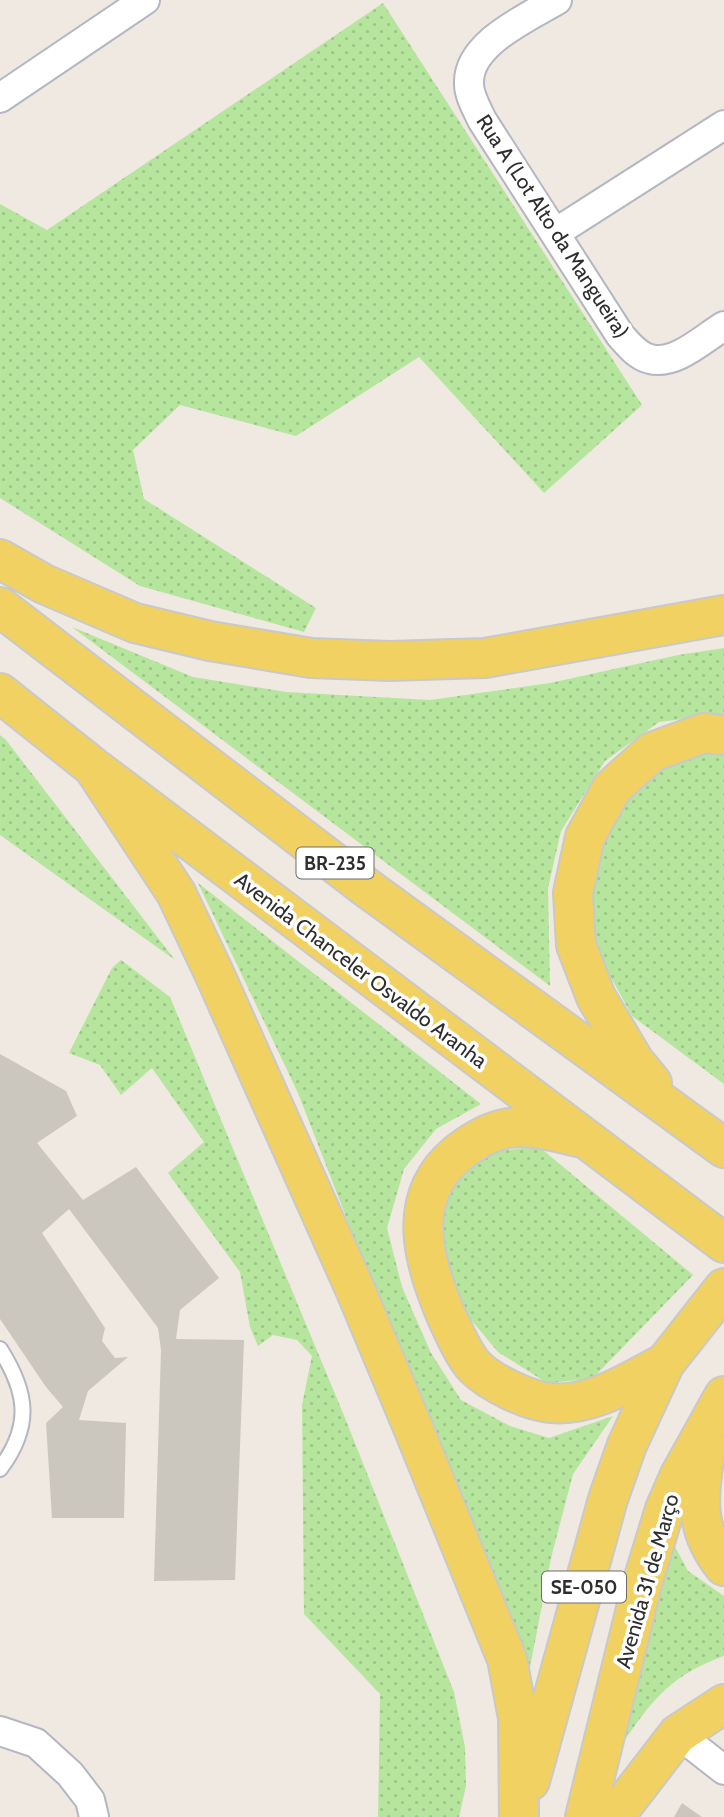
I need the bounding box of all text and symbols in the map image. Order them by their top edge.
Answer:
street label: Rua A (Lot Alto da Mangueira) [471,110,635,342]
road number: BR-235 [296,848,374,878]
street label: Avenida Chanceler Osvaldo Aranha [230,867,492,1073]
street label: Avenida 31 de Março [610,1491,684,1671]
road number: SE-050 [542,1572,626,1602]

